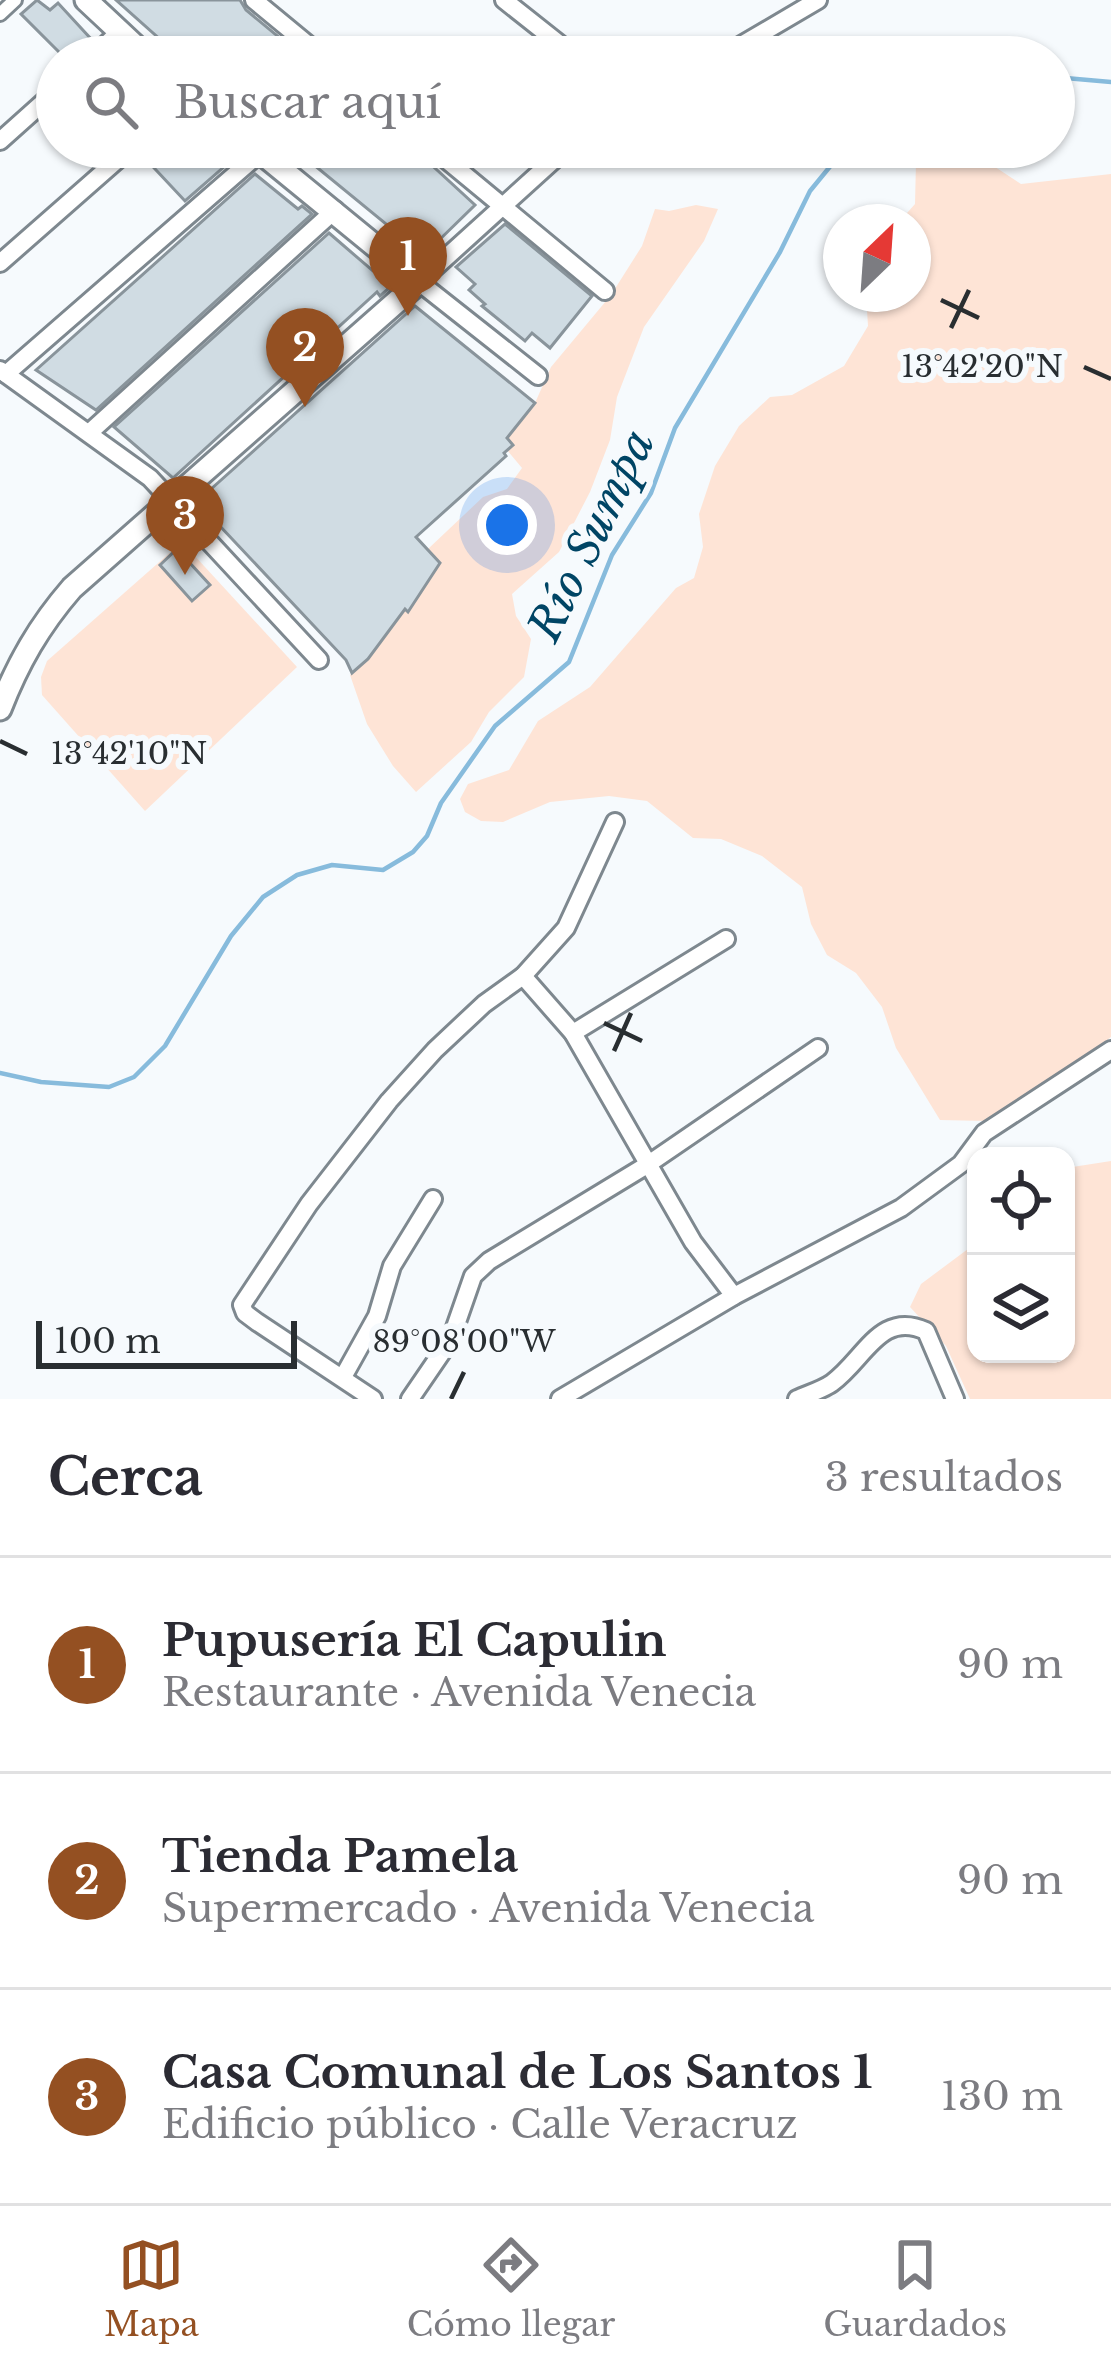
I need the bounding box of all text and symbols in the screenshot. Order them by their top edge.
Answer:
search box [36,36,1075,168]
icon: search [78,69,144,135]
text: Buscar aquí [174,74,441,130]
north arrow [823,204,931,312]
pin: 1 [369,217,447,316]
pin: 2 [266,308,344,407]
text: 13°42'20"N [901,348,1063,385]
water label: Río Sumpa [515,420,666,651]
pin: 3 [146,476,224,575]
your location [477,495,537,555]
text: 13°42'10"N [51,735,207,772]
map controls [967,1147,1075,1363]
button: locate [967,1147,1075,1255]
button: layers [967,1255,1075,1363]
scale bar [36,1315,297,1368]
text: 100 m [54,1321,161,1362]
text: 89°08'00"W [372,1323,556,1360]
text: Cerca [48,1446,203,1509]
text: 3 resultados [825,1453,1063,1502]
text: Pupusería El Capulin [162,1612,667,1668]
text: 1 [78,1640,96,1689]
text: 90 m [957,1640,1063,1689]
text: Restaurante · Avenida Venecia [162,1668,756,1717]
text: Tienda Pamela [162,1828,519,1884]
text: 2 [74,1856,100,1905]
text: 90 m [957,1856,1063,1905]
text: Supermercado · Avenida Venecia [162,1884,814,1933]
text: Casa Comunal de Los Santos 1 [162,2044,873,2100]
text: 3 [75,2072,99,2121]
text: 130 m [941,2072,1063,2121]
text: Edificio público · Calle Veracruz [162,2100,798,2149]
tab: Mapa [104,2232,199,2345]
tab: Cómo llegar [407,2232,615,2345]
tab: Guardados [823,2232,1007,2345]

